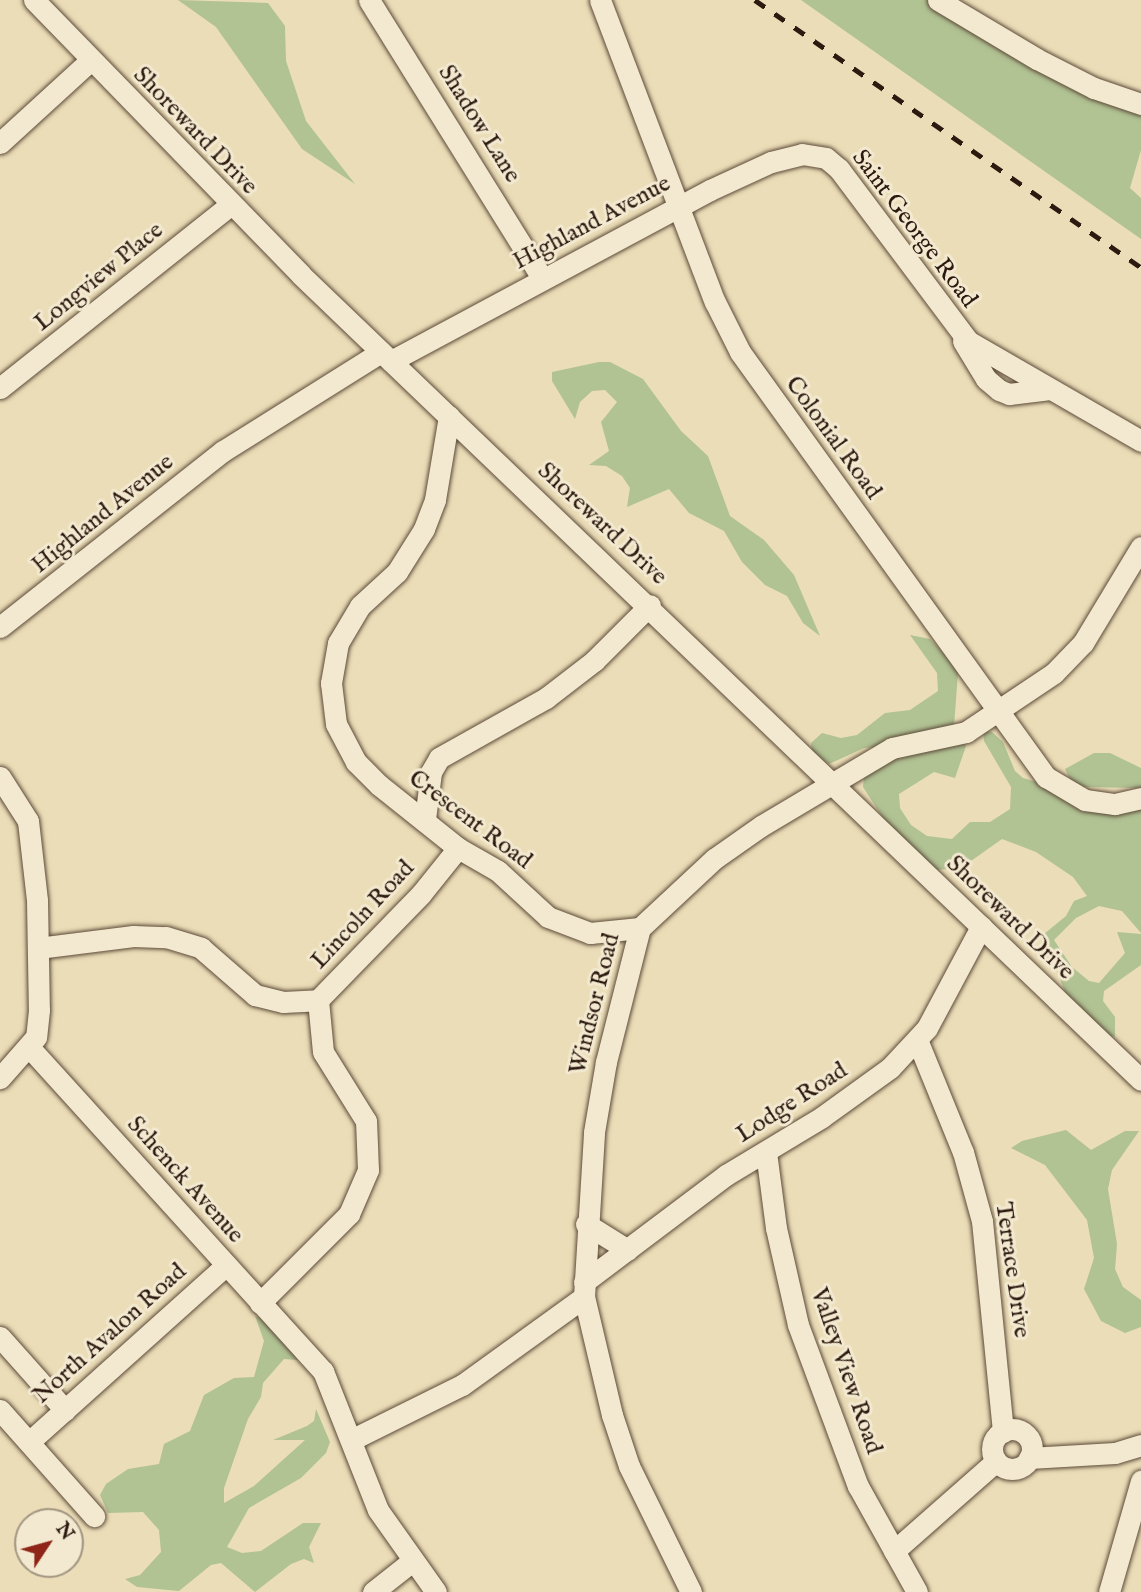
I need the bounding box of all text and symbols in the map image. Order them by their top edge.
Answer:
street label: Shadow Lane [432,60,526,188]
street label: Shoreward Drive [127,61,263,201]
street label: Saint George Road [845,144,983,314]
street label: Highland Avenue [508,169,676,277]
street label: Longview Place [29,216,169,338]
street label: Colonial Road [779,371,887,505]
street label: Highland Avenue [26,448,180,580]
street label: Shoreward Drive [531,457,673,591]
street label: Crescent Road [403,764,537,876]
street label: Shoreward Drive [940,850,1080,986]
street label: Lincoln Road [305,855,421,975]
street label: Windsor Road [564,930,626,1078]
street label: Lodge Road [731,1056,853,1150]
street label: Schenck Avenue [120,1111,250,1249]
street label: Terrace Drive [988,1200,1036,1340]
street label: North Avalon Road [27,1258,193,1410]
street label: Valley View Road [804,1284,888,1458]
north arrow [14,1508,84,1578]
text: N [50,1518,79,1546]

